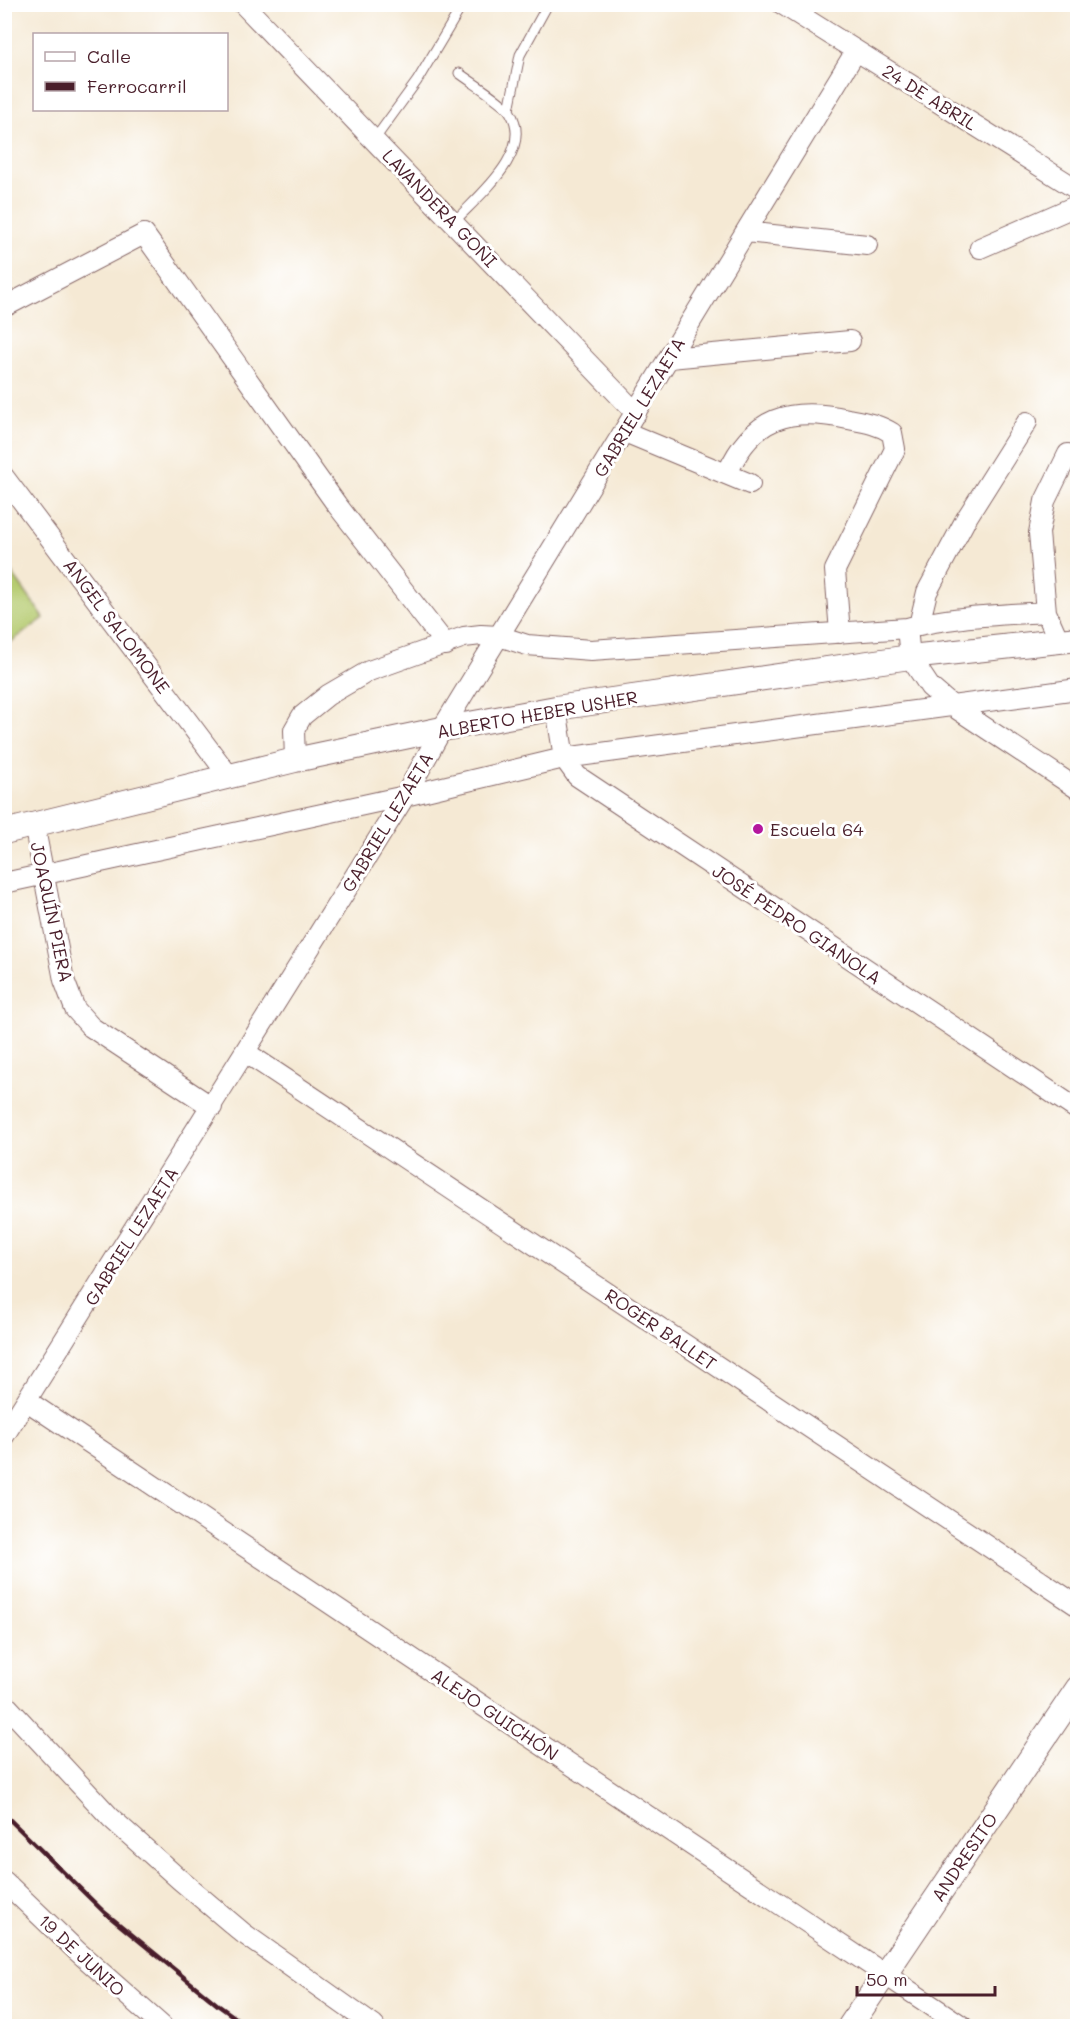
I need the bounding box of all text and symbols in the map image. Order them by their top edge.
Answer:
legend [33,33,228,111]
text: Calle [87,44,131,68]
street label: 24 DE ABRIL [878,58,982,136]
text: Ferrocarril [87,74,187,98]
street label: LAVANDERA GOÑI [378,144,503,272]
street label: GABRIEL LEZAETA [588,333,690,481]
street label: ANGEL SALOMONE [58,554,176,698]
street label: ALBERTO HEBER USHER [435,684,639,744]
street label: GABRIEL LEZAETA [336,748,438,896]
place label: Escuela 64 [770,817,864,841]
marker: Escuela 64 [751,822,765,836]
street label: JOAQUÍN PIERA [25,840,79,984]
street label: JOSÉ PEDRO GIANOLA [708,858,886,990]
street label: GABRIEL LEZAETA [79,1162,183,1310]
street label: ROGER BALLET [601,1283,721,1375]
street label: ALEJO GUICHÓN [427,1663,563,1765]
street label: ANDRESITO [925,1808,1003,1906]
street label: 19 DE JUNIO [34,1909,130,2001]
scale bar [857,1959,995,1997]
text: 50 m [866,1967,908,1991]

